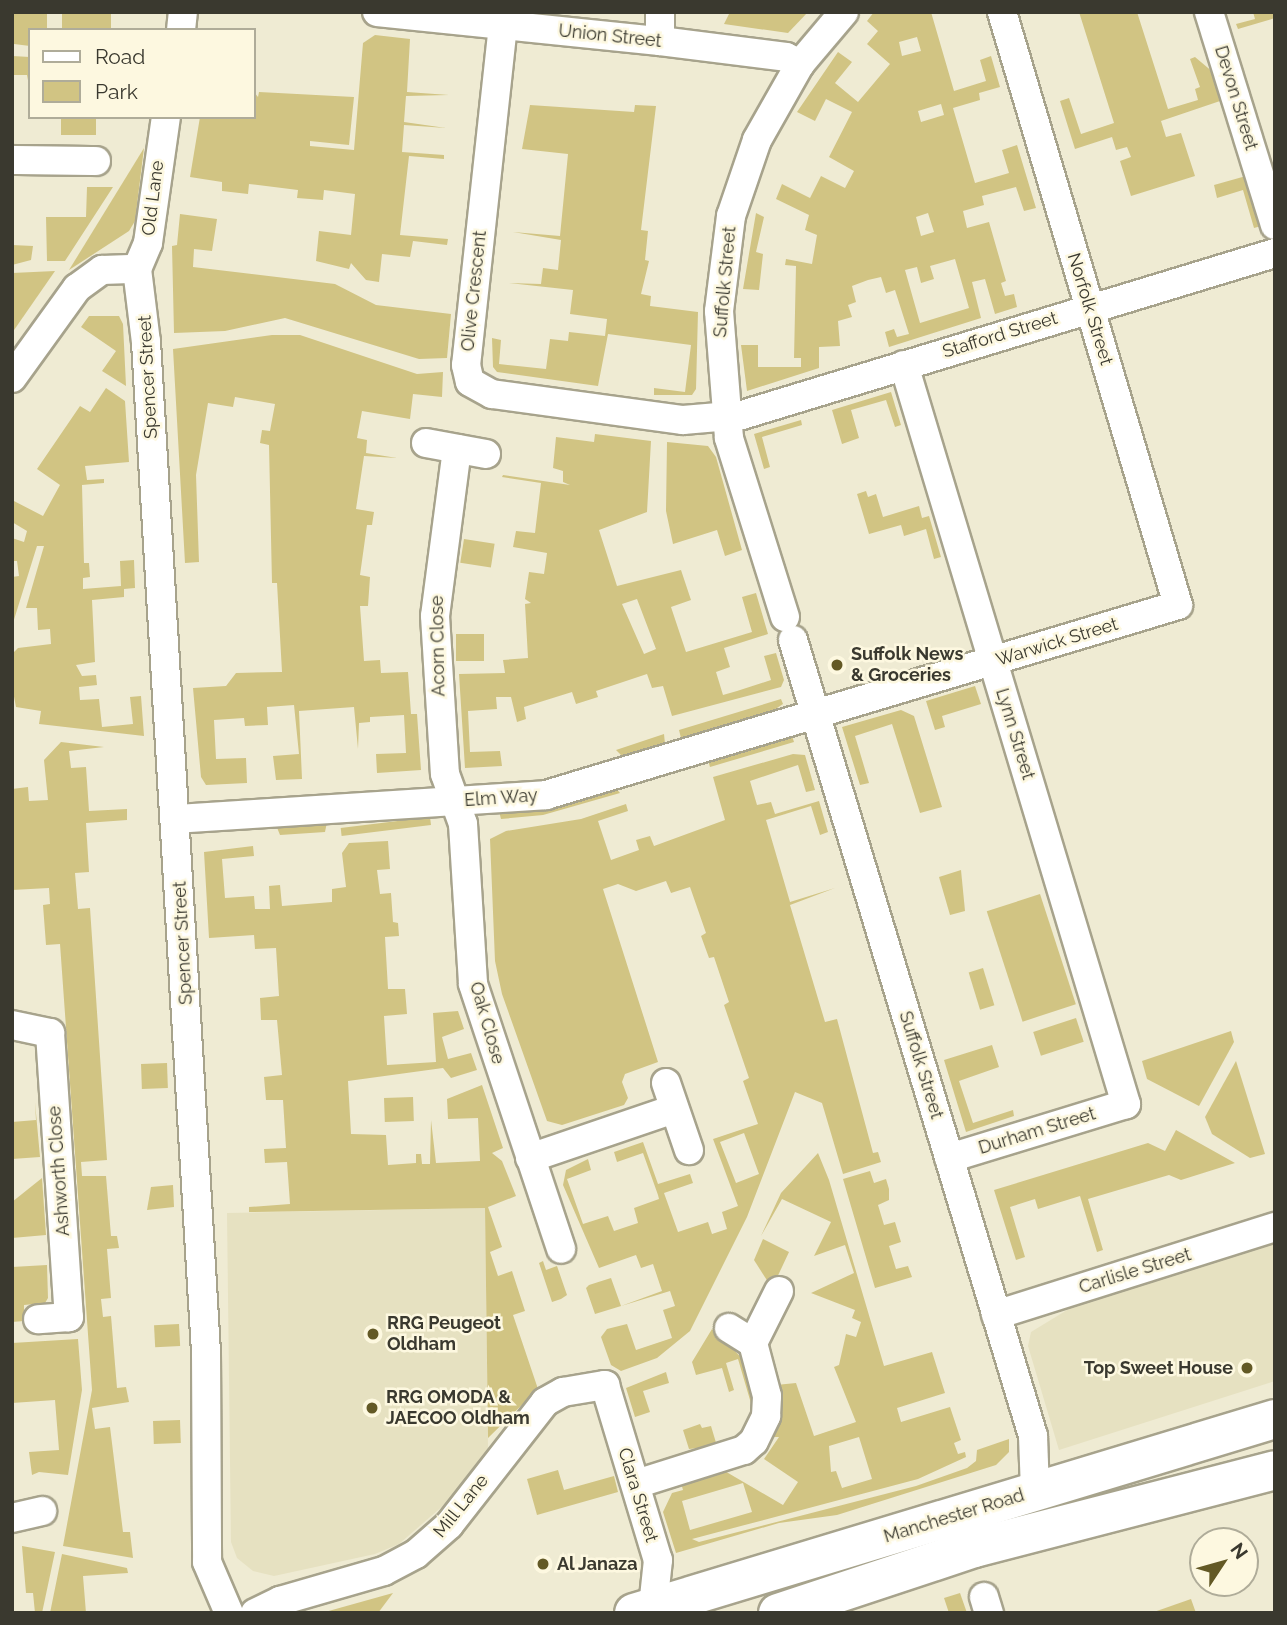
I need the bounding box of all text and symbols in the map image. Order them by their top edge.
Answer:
street label: Union Street [557,20,663,52]
legend [28,28,256,119]
street label: Devon Street [1210,43,1262,153]
text: Road [95,44,145,69]
text: Park [95,79,138,104]
street label: Old Lane [138,159,168,237]
street label: Suffolk Street [709,226,741,338]
street label: Olive Crescent [457,230,491,352]
street label: Norfolk Street [1063,250,1117,368]
street label: Stafford Street [940,307,1060,363]
street label: Spencer Street [134,314,162,440]
street label: Acorn Close [426,595,450,697]
street label: Warwick Street [993,613,1121,671]
place label: Suffolk News & Groceries [851,644,963,686]
marker: Suffolk News & Groceries [829,657,845,673]
street label: Lynn Street [991,686,1039,782]
street label: Elm Way [463,785,539,811]
street label: Spencer Street [169,880,197,1006]
street label: Oak Close [465,979,509,1067]
street label: Suffolk Street [894,1009,948,1121]
street label: Durham Street [976,1103,1098,1159]
street label: Ashworth Close [44,1105,74,1237]
street label: Carlisle Street [1076,1244,1194,1298]
place label: RRG Peugeot Oldham [387,1313,501,1356]
marker: RRG Peugeot Oldham [365,1326,381,1342]
place label: Top Sweet House [1084,1357,1233,1379]
marker: Top Sweet House [1239,1360,1255,1376]
place label: RRG OMODA & JAECOO Oldham [386,1387,530,1430]
marker: RRG OMODA & JAECOO Oldham [364,1400,380,1416]
street label: Clara Street [613,1445,663,1545]
street label: Mill Lane [429,1470,493,1542]
street label: Manchester Road [881,1484,1027,1548]
north arrow [1189,1527,1259,1597]
text: N [1226,1539,1253,1563]
place label: Al Janaza [557,1553,638,1575]
marker: Al Janaza [535,1556,551,1572]

